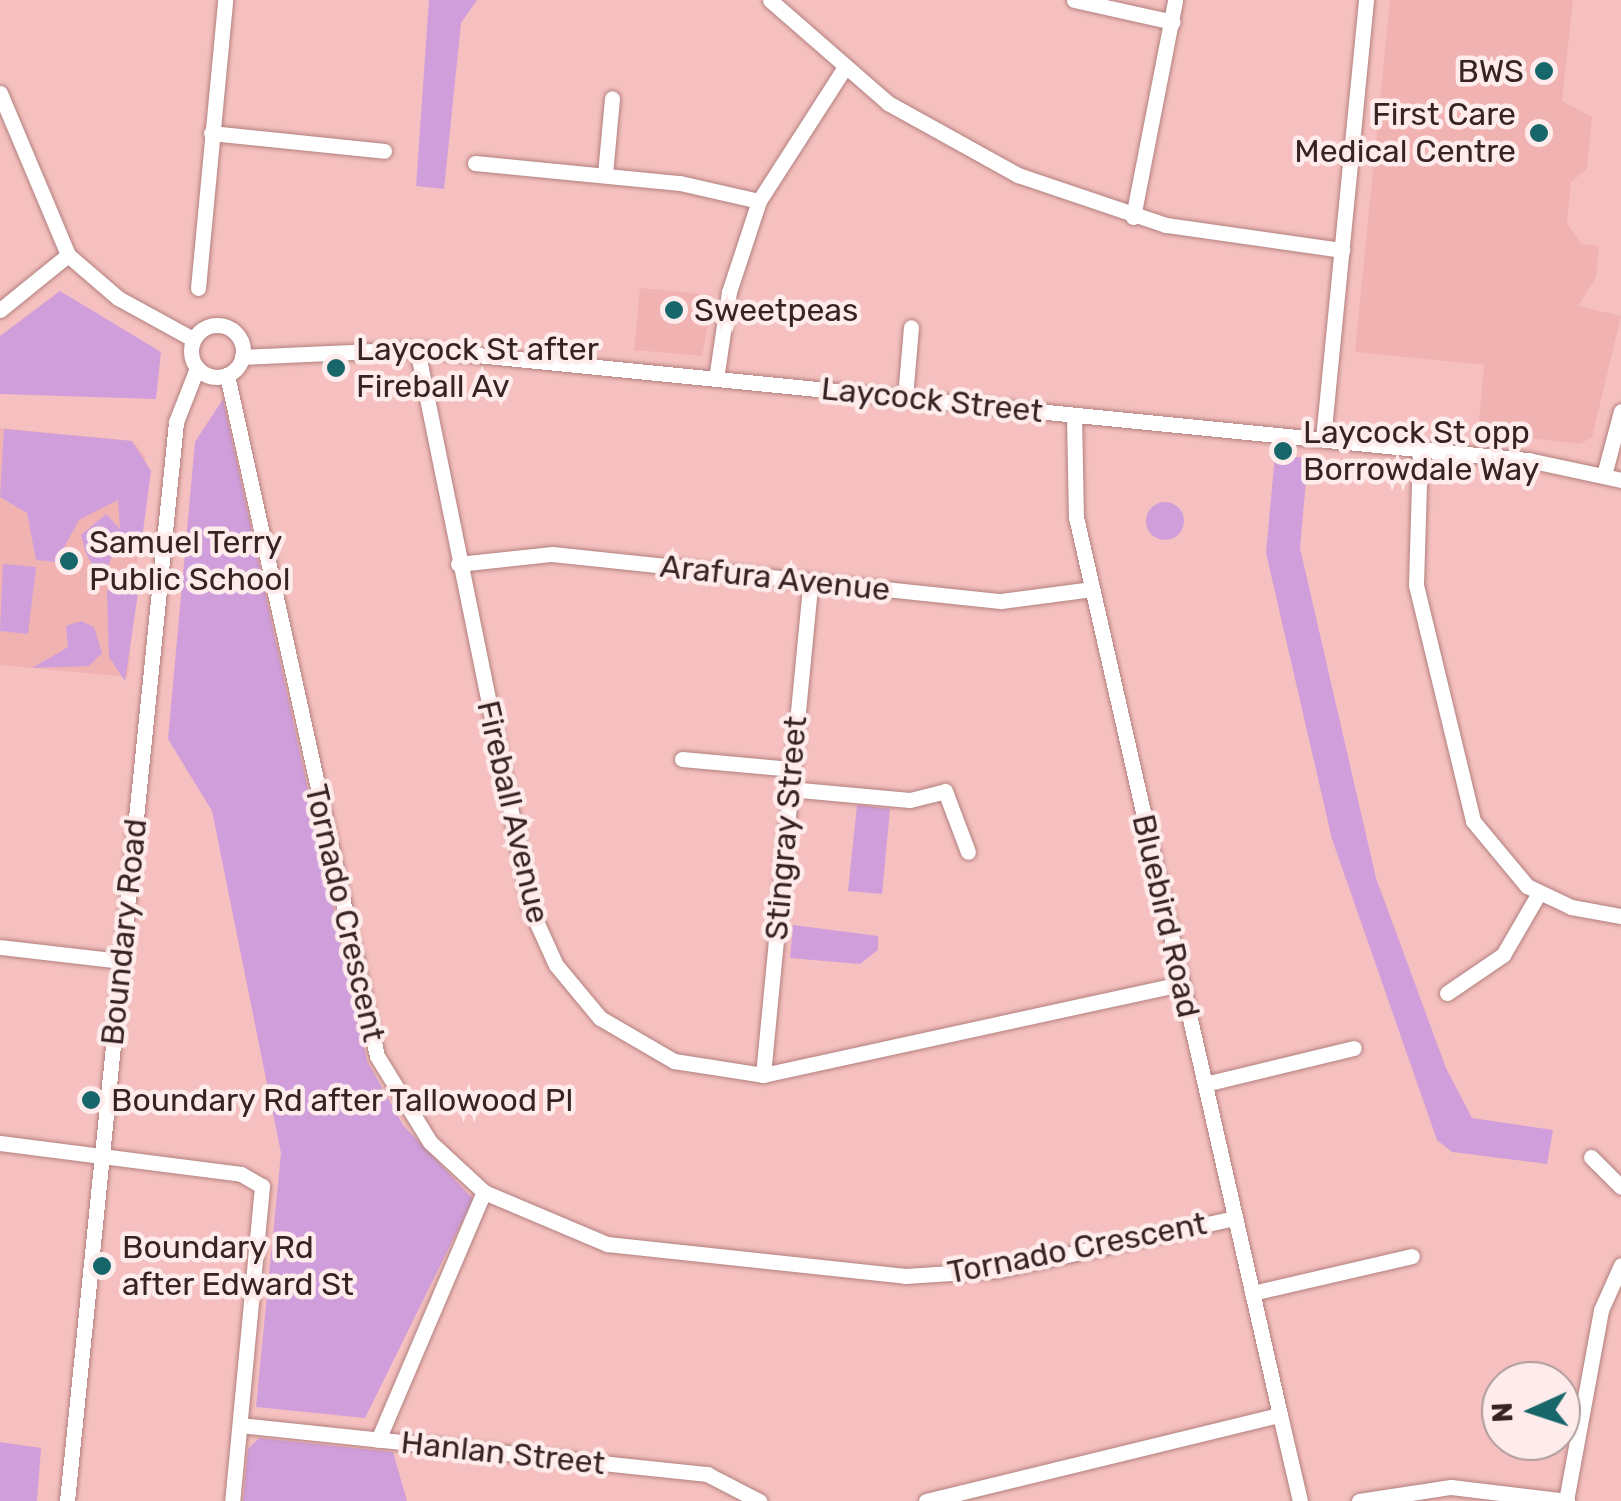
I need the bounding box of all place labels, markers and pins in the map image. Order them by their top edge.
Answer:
place label: BWS [1457,52,1524,90]
marker: BWS [1533,60,1555,82]
place label: First Care Medical Centre [1294,96,1516,171]
marker: First Care Medical Centre [1526,120,1552,146]
place label: Sweetpeas [694,291,858,329]
marker: Sweetpeas [663,299,685,321]
place label: Laycock St after Fireball Av [356,331,599,406]
marker: Laycock St after Fireball Av [325,357,347,379]
place label: Laycock St opp Borrowdale Way [1303,414,1540,489]
marker: Laycock St opp Borrowdale Way [1272,440,1294,462]
place label: Samuel Terry Public School [89,524,290,599]
marker: Samuel Terry Public School [58,550,80,572]
place label: Boundary Rd after Tallowood Pl [111,1081,576,1119]
marker: Boundary Rd after Tallowood Pl [80,1089,102,1111]
place label: Boundary Rd after Edward St [122,1229,354,1304]
marker: Boundary Rd after Edward St [91,1255,113,1277]

